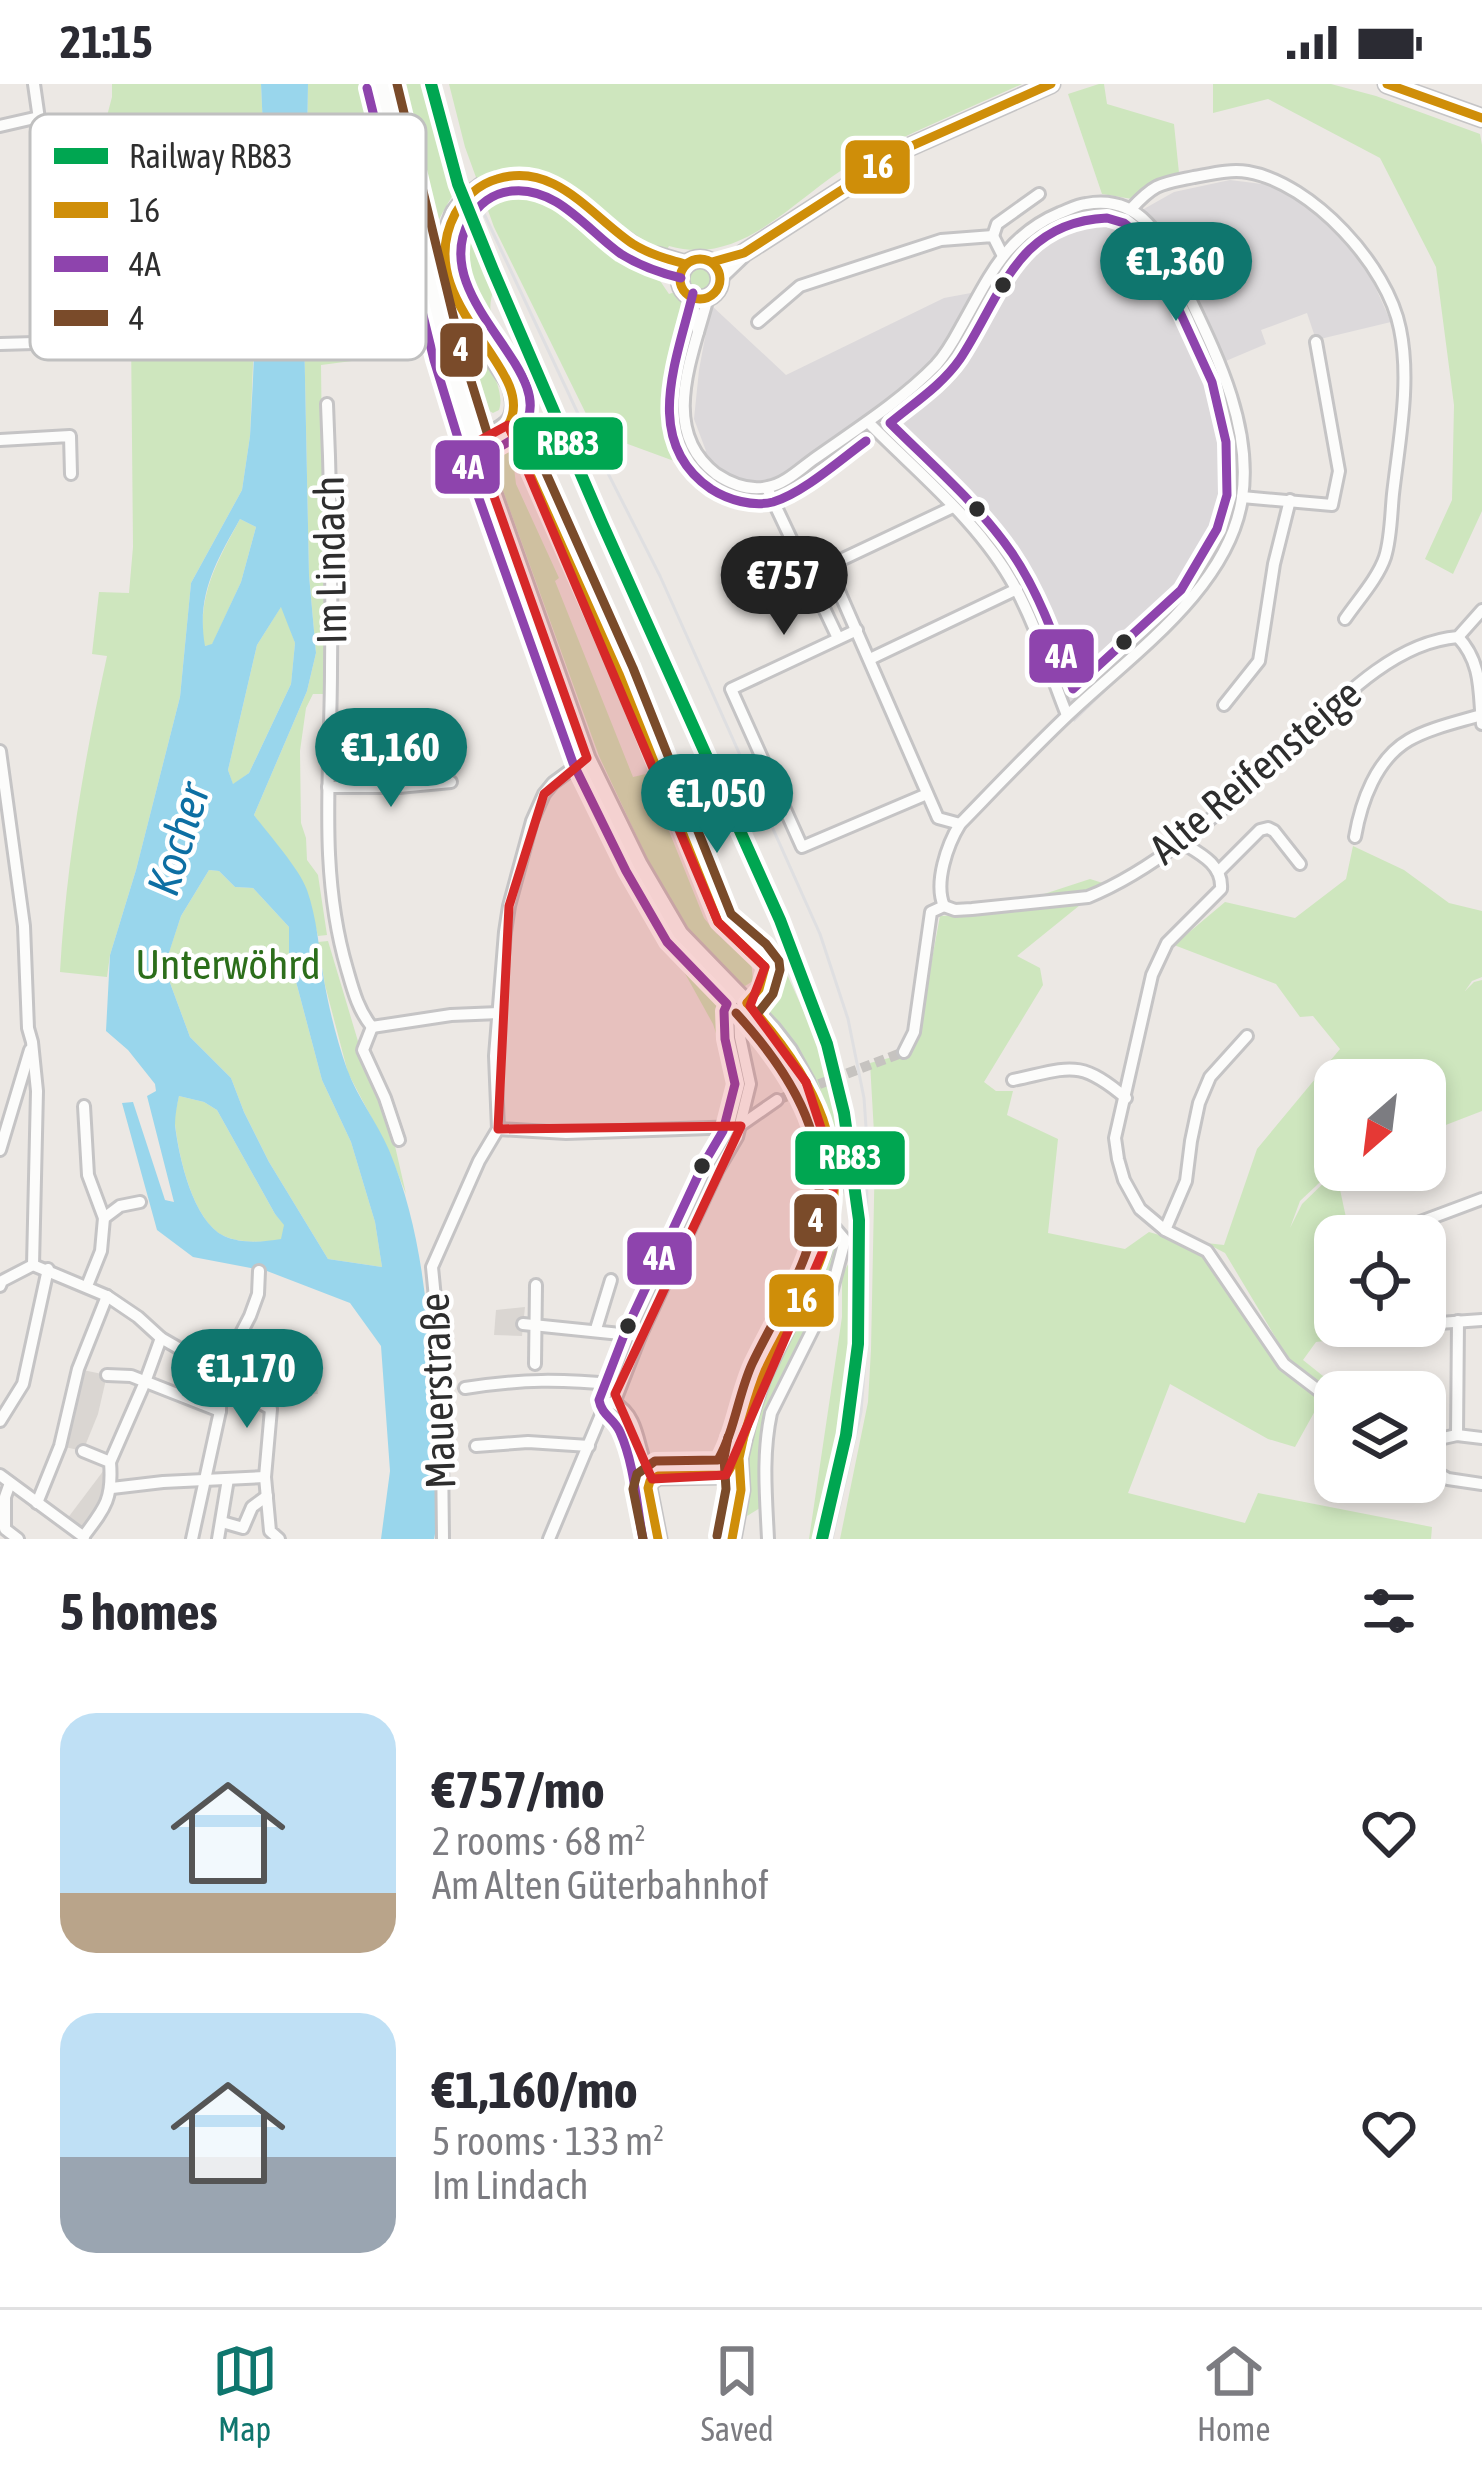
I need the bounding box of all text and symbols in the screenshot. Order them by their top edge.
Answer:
text: 21:15 [60,16,153,68]
legend [30,114,426,360]
text: Railway RB83 [129,137,293,175]
line badge: 16 [843,138,912,196]
text: 16 [862,147,894,185]
text: 16 [129,191,160,229]
pin: €1,360 [1078,222,1274,324]
text: €1,360 [1127,239,1225,283]
text: 4A [129,245,162,283]
unlabelled marker [992,274,1014,296]
text: 4 [129,299,145,337]
line badge: 4 [438,321,485,379]
text: 4 [452,330,469,368]
line badge: RB83 [511,415,625,472]
text: RB83 [536,424,600,462]
line badge: 4A [433,438,502,496]
text: 4A [451,448,485,486]
street label: Im Lindach [305,475,355,645]
unlabelled marker [966,498,988,520]
pin: €757 [713,536,855,638]
text: €757 [748,553,820,597]
line badge: 4A [1027,627,1096,685]
unlabelled marker [1113,631,1135,653]
text: 4A [1044,637,1078,675]
street label: Alte Reifensteige [1140,669,1370,873]
pin: €1,160 [293,708,489,810]
text: €1,160 [342,725,440,769]
pin: €1,050 [619,754,815,856]
text: €1,050 [668,771,766,815]
water label: Kocher [136,775,220,901]
park label: Unterwöhrd [135,940,321,988]
north arrow [1314,1059,1446,1191]
map controls [1314,1059,1446,1503]
line badge: RB83 [793,1129,907,1187]
text: RB83 [818,1138,882,1176]
unlabelled marker [691,1155,713,1177]
line badge: 4 [792,1192,839,1249]
text: 4 [807,1201,824,1239]
button: locate [1314,1215,1446,1347]
line badge: 4A [625,1230,694,1287]
text: 4A [642,1239,676,1277]
line badge: 16 [767,1272,836,1329]
text: 16 [786,1281,818,1319]
street label: Mauerstraße [410,1292,464,1490]
unlabelled marker [617,1315,639,1337]
pin: €1,170 [149,1329,345,1431]
text: €1,170 [198,1346,296,1390]
button: layers [1314,1371,1446,1503]
icon: filters [1356,1578,1422,1644]
text: 5 homes [60,1582,218,1641]
text: €757/mo [432,1760,605,1819]
icon: home [156,1761,300,1905]
icon: heart [1356,1800,1422,1866]
text: 2 rooms · 68 m² [432,1819,646,1863]
text: Am Alten Güterbahnhof [432,1863,769,1907]
text: €1,160/mo [432,2060,638,2119]
icon: home [156,2061,300,2205]
icon: heart [1356,2100,1422,2166]
text: 5 rooms · 133 m² [432,2119,664,2163]
text: Im Lindach [432,2163,588,2207]
tab: Map [212,2338,278,2448]
tab: Saved [701,2338,774,2448]
tab: Home [1197,2338,1270,2448]

